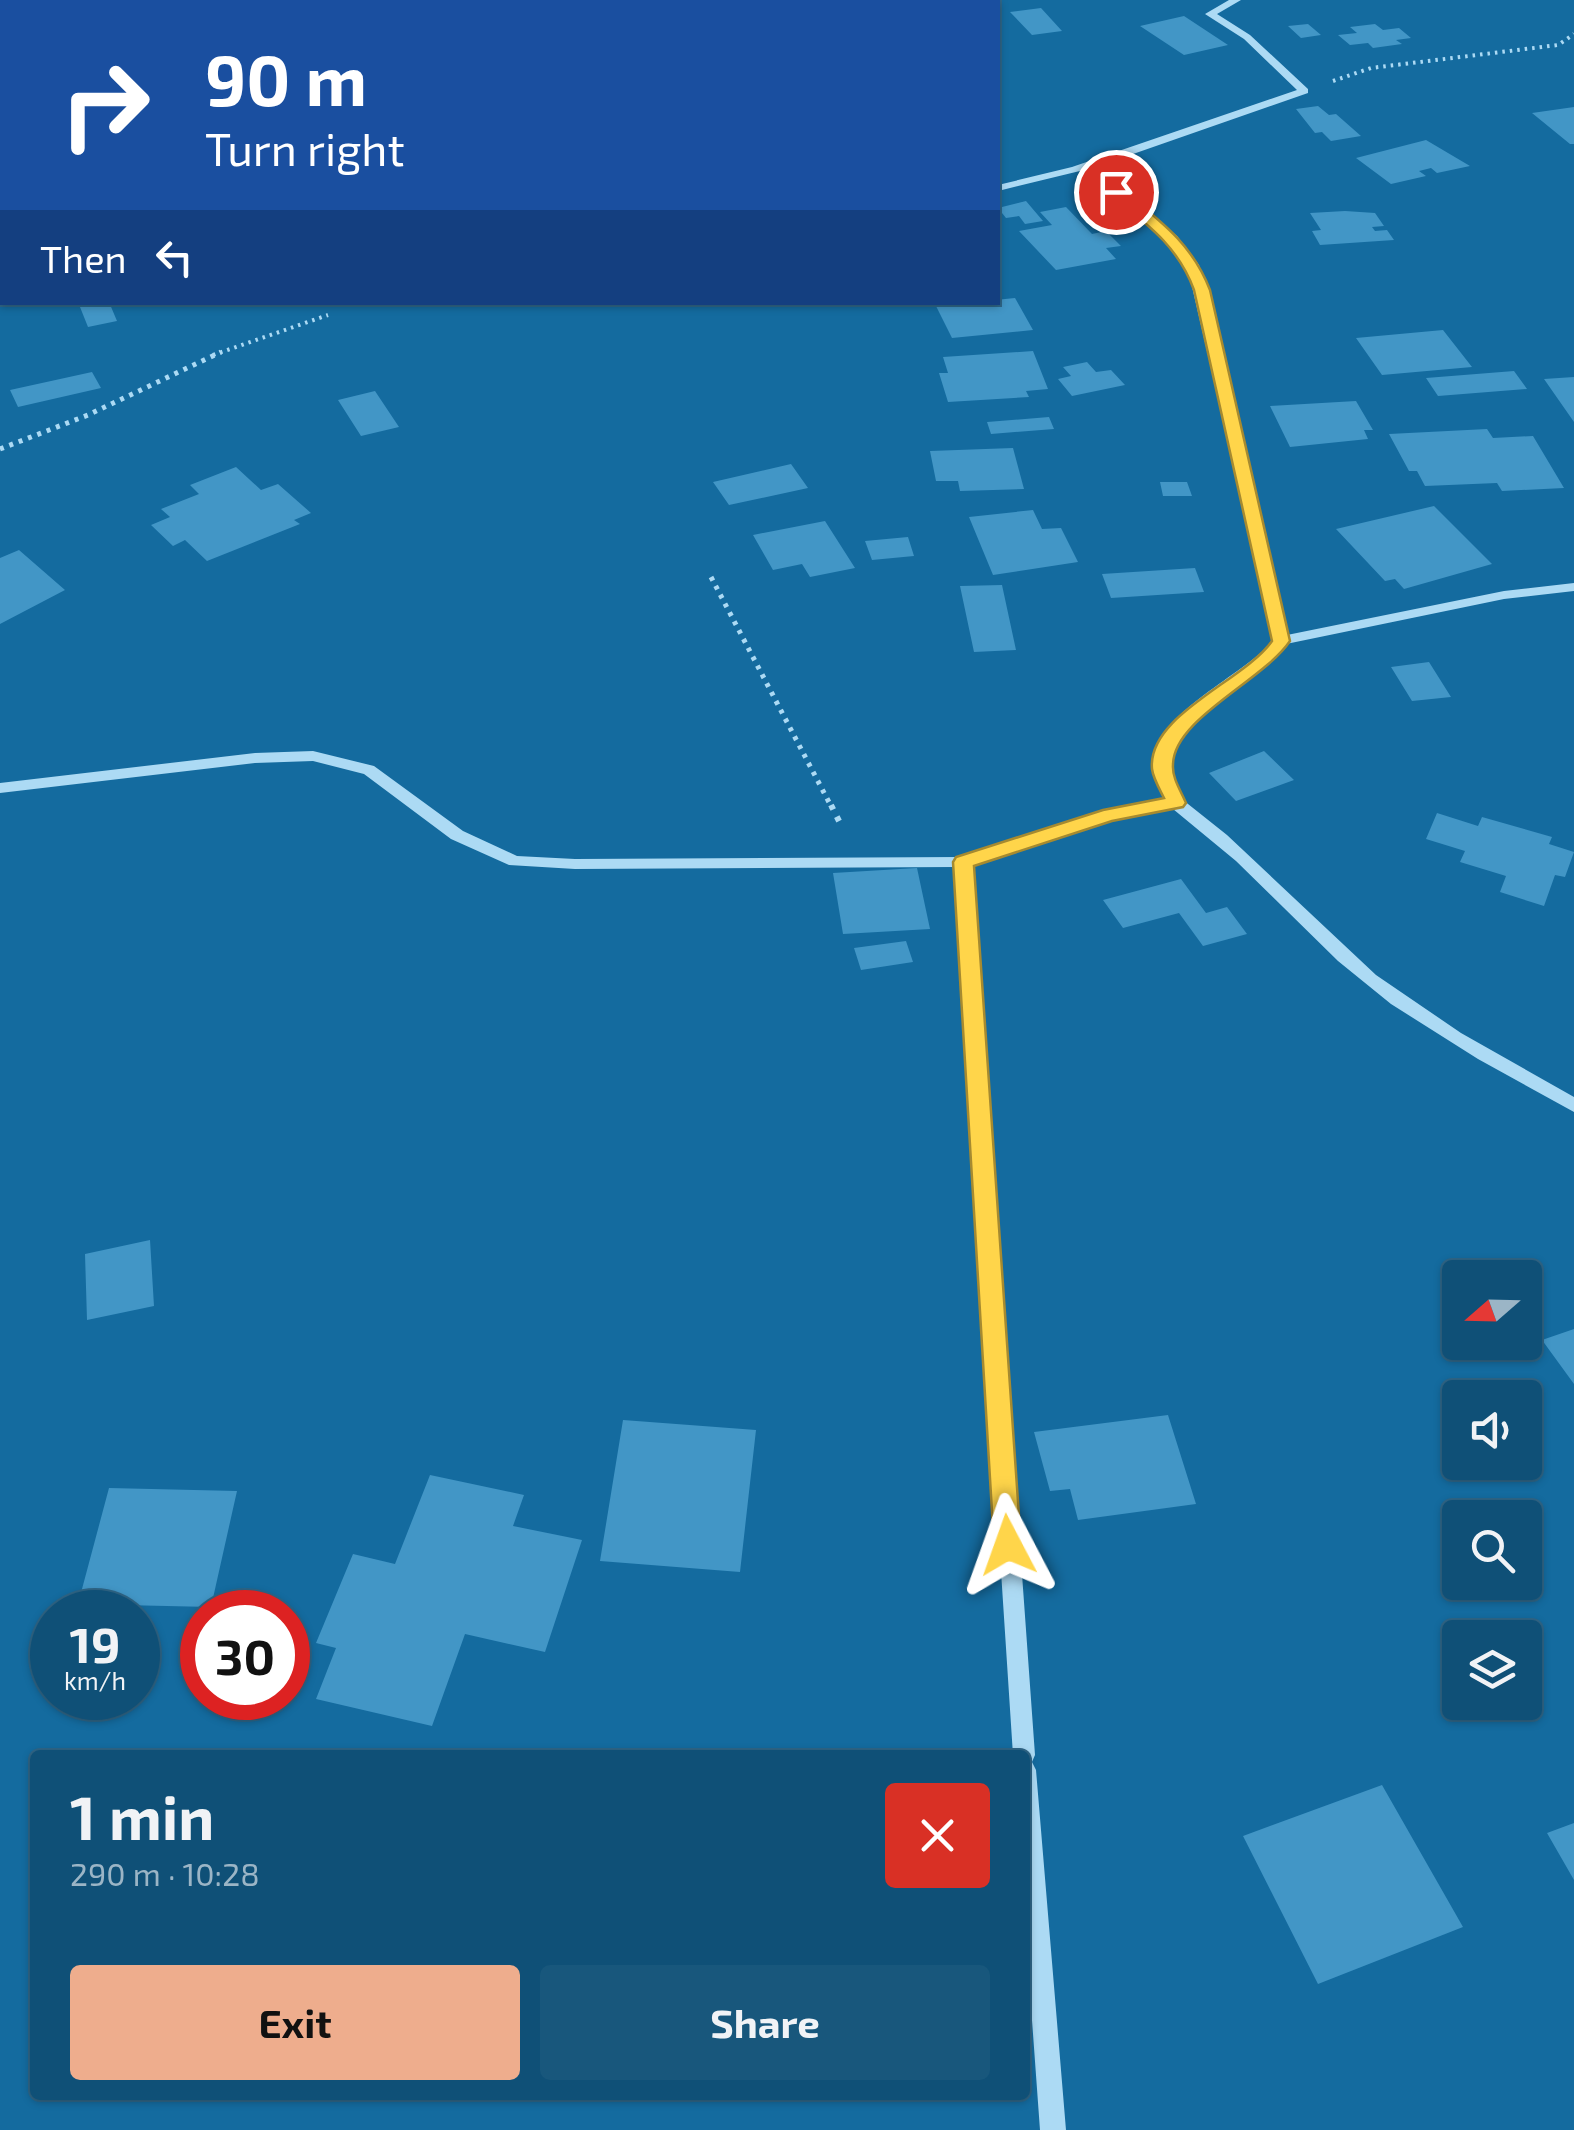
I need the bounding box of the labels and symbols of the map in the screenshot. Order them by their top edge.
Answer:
pin [1074,150,1159,235]
north arrow [1442,1260,1542,1360]
position arrow [956,1493,1060,1597]
speed limit sign: 30 [180,1590,310,1720]

